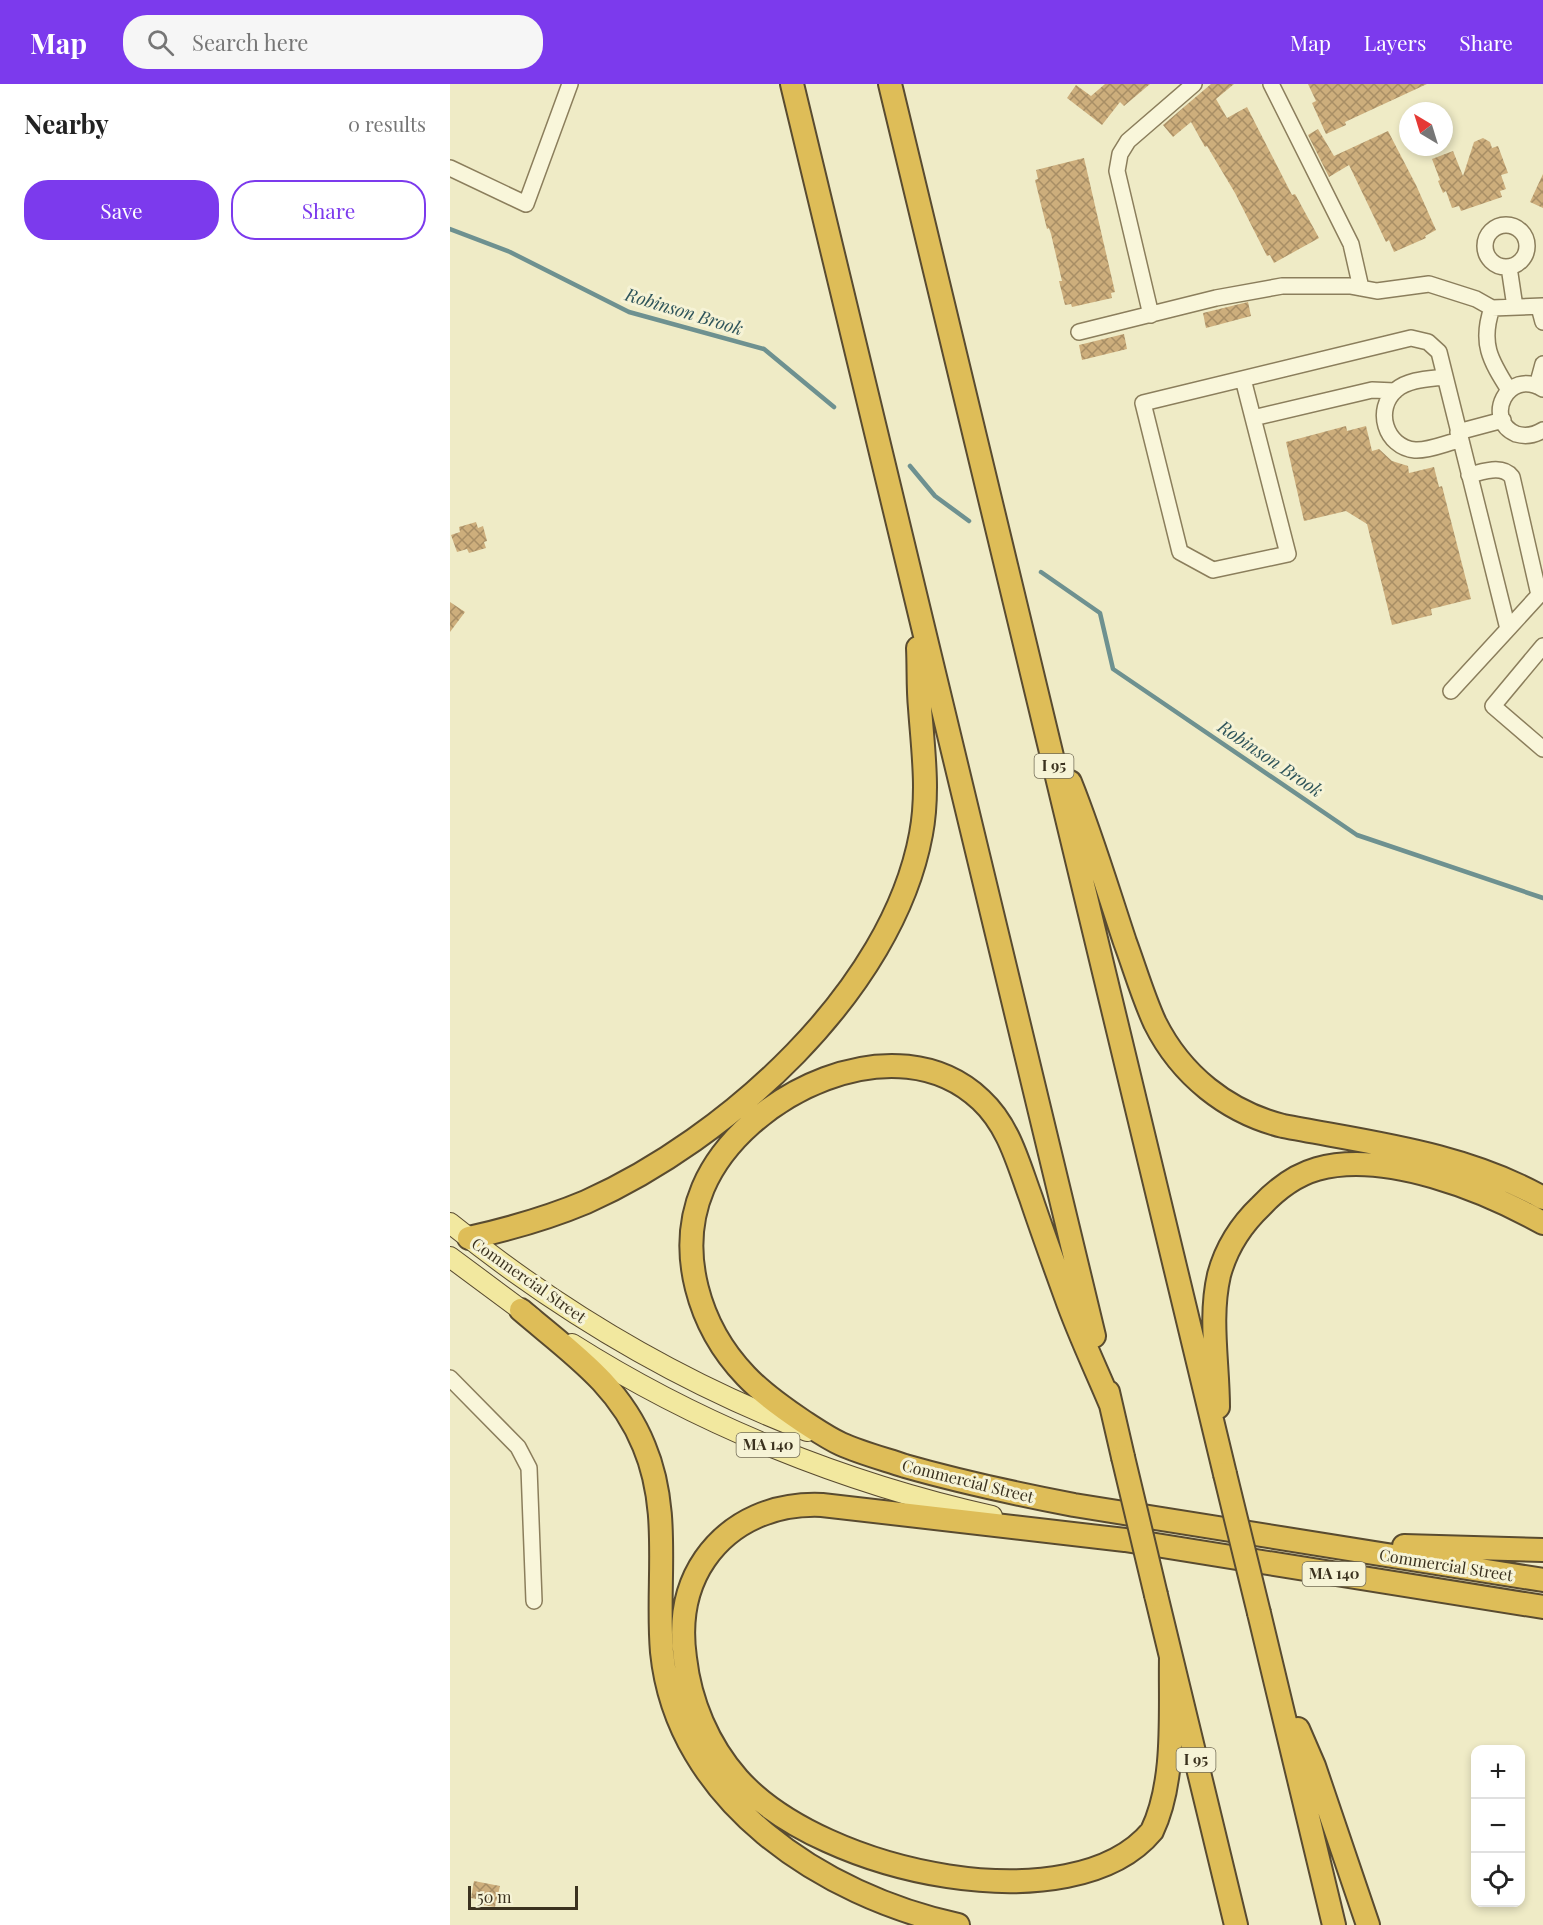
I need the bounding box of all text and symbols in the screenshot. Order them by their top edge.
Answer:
search box [123,15,543,69]
text: Map [30,24,87,61]
icon: search [144,26,177,59]
text: Search here [192,27,308,57]
text: Map [1290,28,1331,56]
text: Layers [1364,28,1426,56]
text: Share [1459,28,1513,56]
north arrow [1399,102,1453,156]
text: Nearby [24,106,109,141]
text: 0 results [348,110,426,137]
button: Save [24,180,219,240]
button: Share [231,180,426,240]
water label: Robinson Brook [622,281,746,340]
water label: Robinson Brook [1213,714,1328,802]
road number: I 95 [1034,754,1074,778]
street label: Commercial Street [468,1232,591,1327]
road number: MA 140 [736,1433,800,1457]
street label: Commercial Street [900,1454,1036,1507]
street label: Commercial Street [1378,1544,1515,1585]
road number: MA 140 [1302,1562,1366,1586]
map controls [1471,1745,1525,1907]
button: + [1471,1745,1525,1799]
road number: I 95 [1176,1748,1216,1772]
button: − [1471,1799,1525,1853]
button: locate [1471,1853,1525,1907]
scale bar [468,1883,578,1910]
text: 50 m [477,1886,511,1907]

